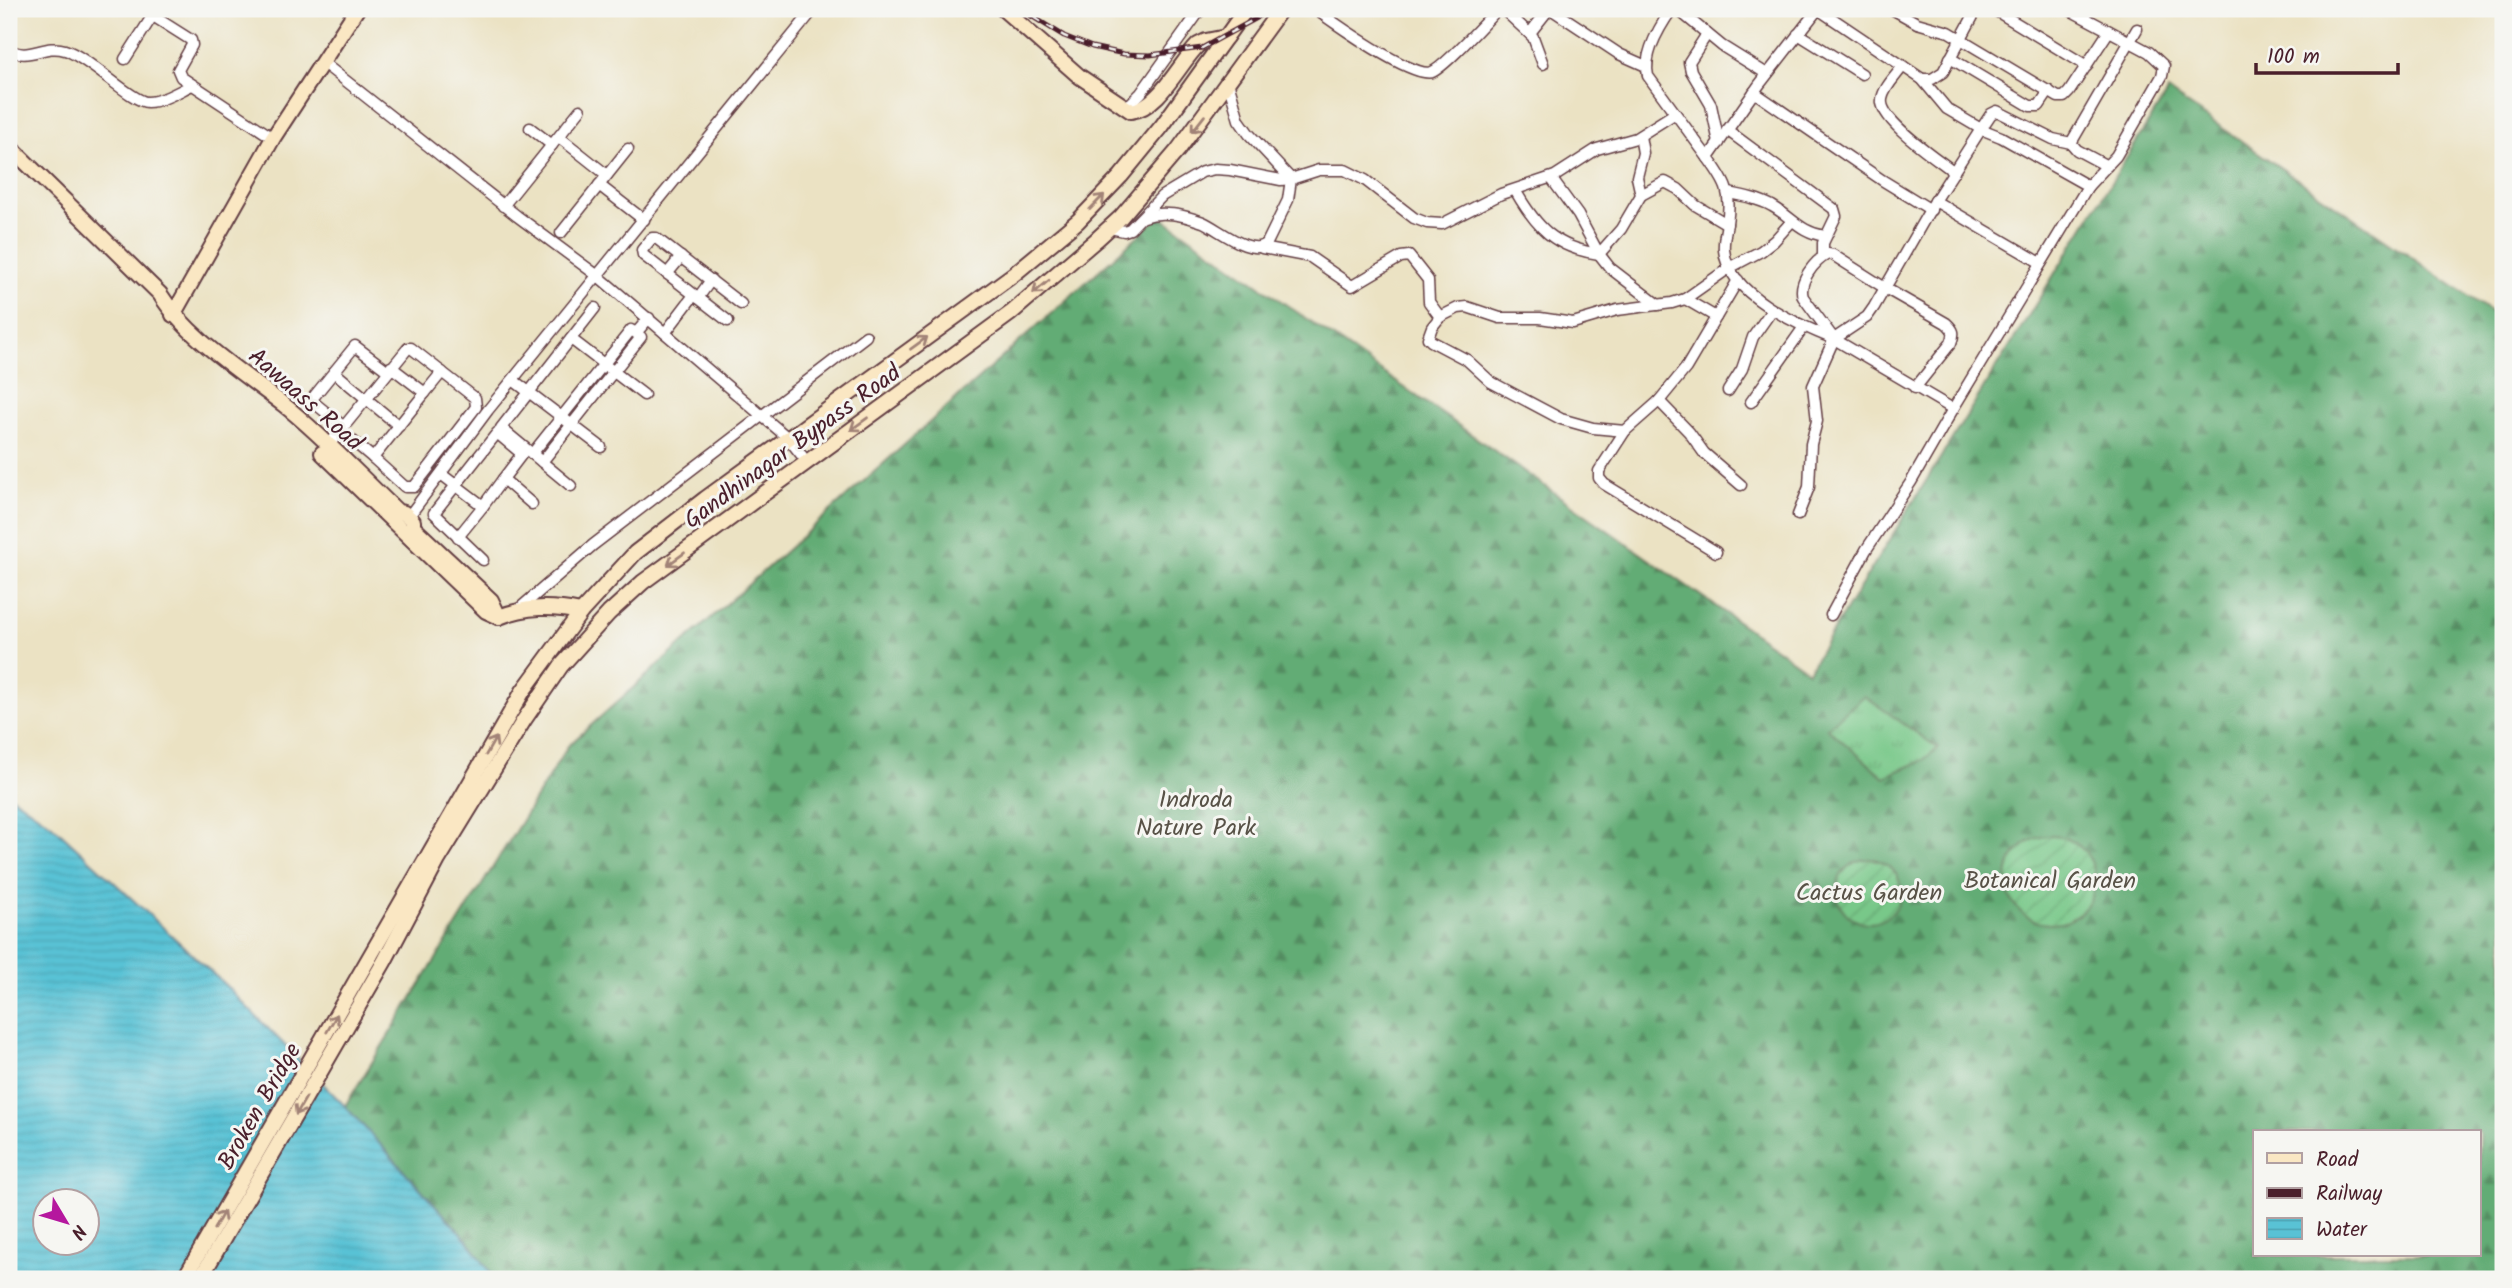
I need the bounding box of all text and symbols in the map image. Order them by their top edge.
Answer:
scale bar [2256,32,2398,76]
text: 100 m [2267,41,2320,74]
one-way arrow [1190,114,1205,132]
one-way arrow [1088,193,1105,210]
one-way arrow [1032,279,1050,295]
one-way arrow [909,335,928,350]
street label: Aawaass Road [238,339,372,462]
street label: Gandhinagar Bypass Road [676,354,911,540]
one-way arrow [850,417,869,431]
one-way arrow [667,552,686,566]
one-way arrow [485,737,499,757]
park label: Indroda Nature Park [1136,781,1257,848]
park label: Botanical Garden [1964,862,2136,901]
park label: Cactus Garden [1796,874,1942,913]
one-way arrow [325,1014,339,1034]
street label: Broken Bridge [208,1035,313,1178]
one-way arrow [294,1095,307,1116]
legend [2253,1130,2480,1256]
text: Road [2316,1144,2359,1177]
text: Railway [2316,1178,2382,1211]
north arrow [32,1186,102,1256]
one-way arrow [212,1211,226,1231]
text: Water [2316,1214,2368,1247]
text: N [62,1217,93,1245]

